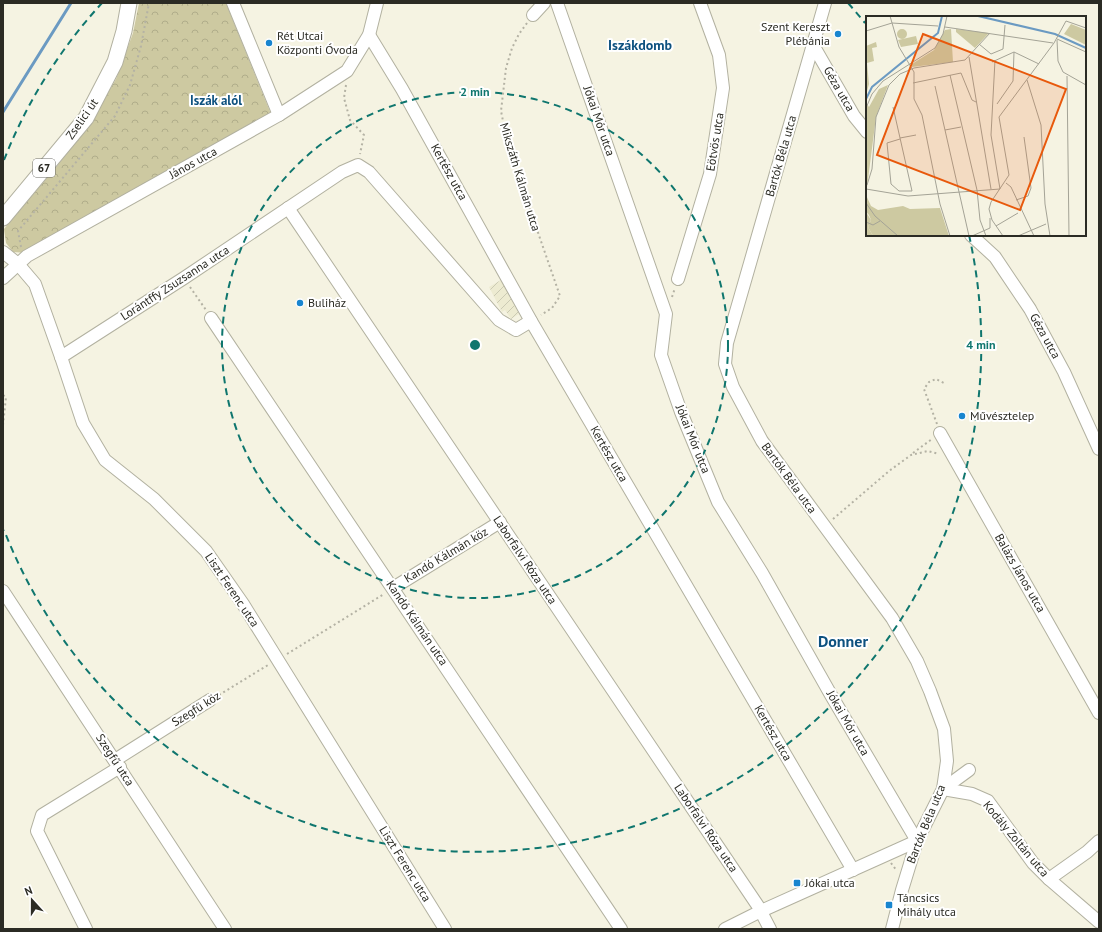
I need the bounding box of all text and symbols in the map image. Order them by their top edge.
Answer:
inset map [866,16,1086,236]
place label: Szent Kereszt Plébánia [761,19,830,48]
place label: Rét Utcai Központi Óvoda [277,28,358,57]
marker: Szent Kereszt Plébánia [833,29,843,39]
district label: Iszákdomb [608,36,672,54]
marker: Rét Utcai Központi Óvoda [264,38,274,48]
street label: Géza utca [821,64,858,114]
street label: Jókai Mór utca [580,83,618,158]
text: 2 min [460,84,490,99]
district label: Iszák alól [190,92,242,109]
street label: Zselici út [62,95,101,142]
street label: Eötvös utca [702,112,727,172]
street label: Bartók Béla utca [762,113,799,198]
street label: Mikszáth Kálmán utca [497,121,544,233]
street label: Kertész utca [428,141,471,203]
street label: János utca [165,143,219,182]
road number: 67 [33,159,55,177]
street label: Lorántffy Zsuzsanna utca [118,242,232,323]
place label: Buliház [308,295,346,310]
marker: Buliház [295,298,305,308]
street label: Géza utca [1027,310,1064,361]
text: 4 min [966,337,996,352]
centre of rings [468,338,482,352]
street label: Jókai Mór utca [672,401,714,476]
place label: Művésztelep [970,408,1034,423]
marker: Művésztelep [957,411,967,421]
street label: Kertész utca [587,423,632,485]
street label: Bartók Béla utca [759,439,820,516]
street label: Laborfalvi Róza utca [490,513,561,607]
street label: Kandó Kálmán köz [401,524,490,585]
street label: Balázs János utca [992,531,1049,615]
street label: Liszt Ferenc utca [202,550,263,630]
street label: Kandó Kálmán utca [383,577,452,668]
district label: Donner [818,631,868,651]
street label: Jókai Mór utca [823,687,873,758]
street label: Szegfű köz [169,688,223,729]
street label: Kertész utca [751,702,796,764]
street label: Szegfű utca [93,731,138,789]
street label: Laborfalvi Róza utca [671,781,742,875]
street label: Bartók Béla utca [903,782,948,866]
street label: Kodály Zoltán utca [980,798,1053,880]
street label: Liszt Ferenc utca [376,823,435,904]
place label: Jókai utca [804,875,855,890]
marker: Jókai utca [792,878,802,888]
north arrow [12,880,52,920]
text: N [23,883,34,898]
place label: Táncsics Mihály utca [897,890,956,919]
marker: Táncsics Mihály utca [884,900,894,910]

